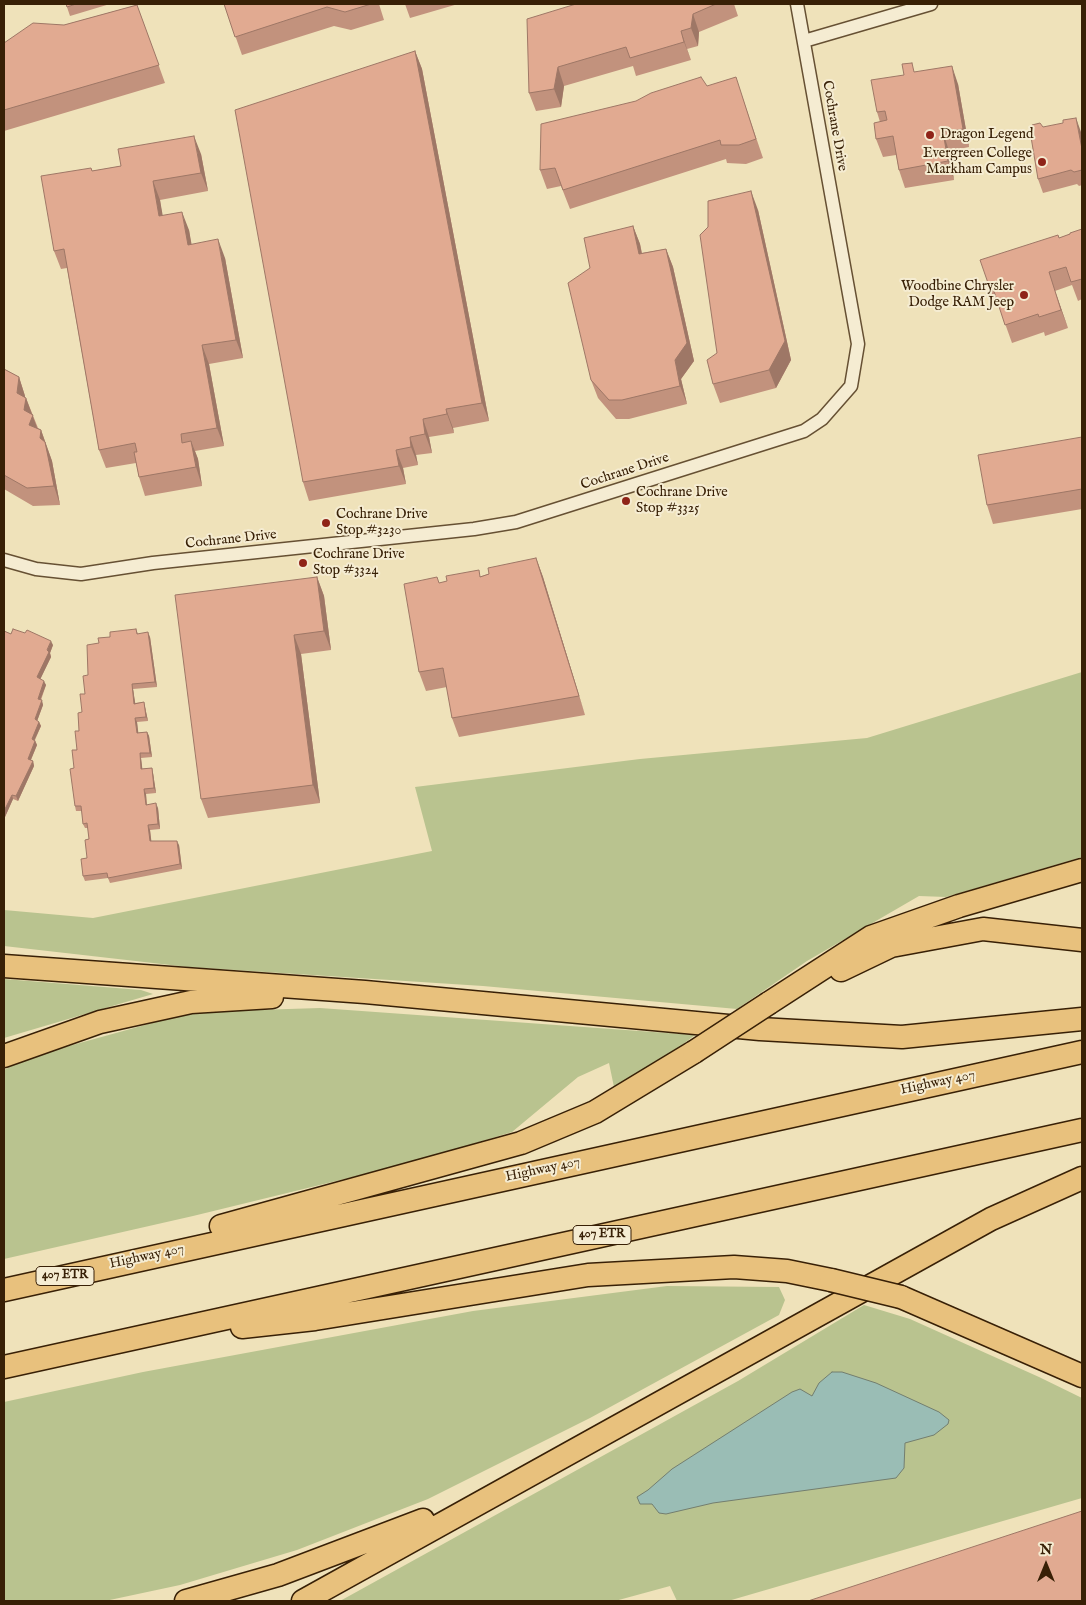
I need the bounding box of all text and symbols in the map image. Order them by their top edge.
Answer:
street label: Cochrane Drive [818,79,850,173]
place label: Dragon Legend [940,127,1033,143]
marker: Dragon Legend [924,129,936,141]
place label: Evergreen College Markham Campus [923,146,1032,178]
marker: Evergreen College Markham Campus [1036,156,1048,168]
place label: Woodbine Chrysler Dodge RAM Jeep [901,279,1014,312]
marker: Woodbine Chrysler Dodge RAM Jeep [1018,289,1030,301]
street label: Cochrane Drive [579,450,671,494]
place label: Cochrane Drive Stop #3325 [636,485,728,518]
marker: Cochrane Drive Stop #3325 [620,495,632,507]
place label: Cochrane Drive Stop #3230 [336,507,428,540]
marker: Cochrane Drive Stop #3230 [320,517,332,529]
street label: Cochrane Drive [184,527,278,553]
place label: Cochrane Drive Stop #3324 [313,547,405,580]
marker: Cochrane Drive Stop #3324 [297,557,309,569]
street label: Highway 407 [899,1067,977,1099]
street label: Highway 407 [504,1154,582,1186]
road number: 407 ETR [573,1226,631,1244]
street label: Highway 407 [108,1241,186,1273]
road number: 407 ETR [36,1266,94,1285]
north arrow [1021,1540,1071,1590]
text: N [1040,1541,1052,1559]

